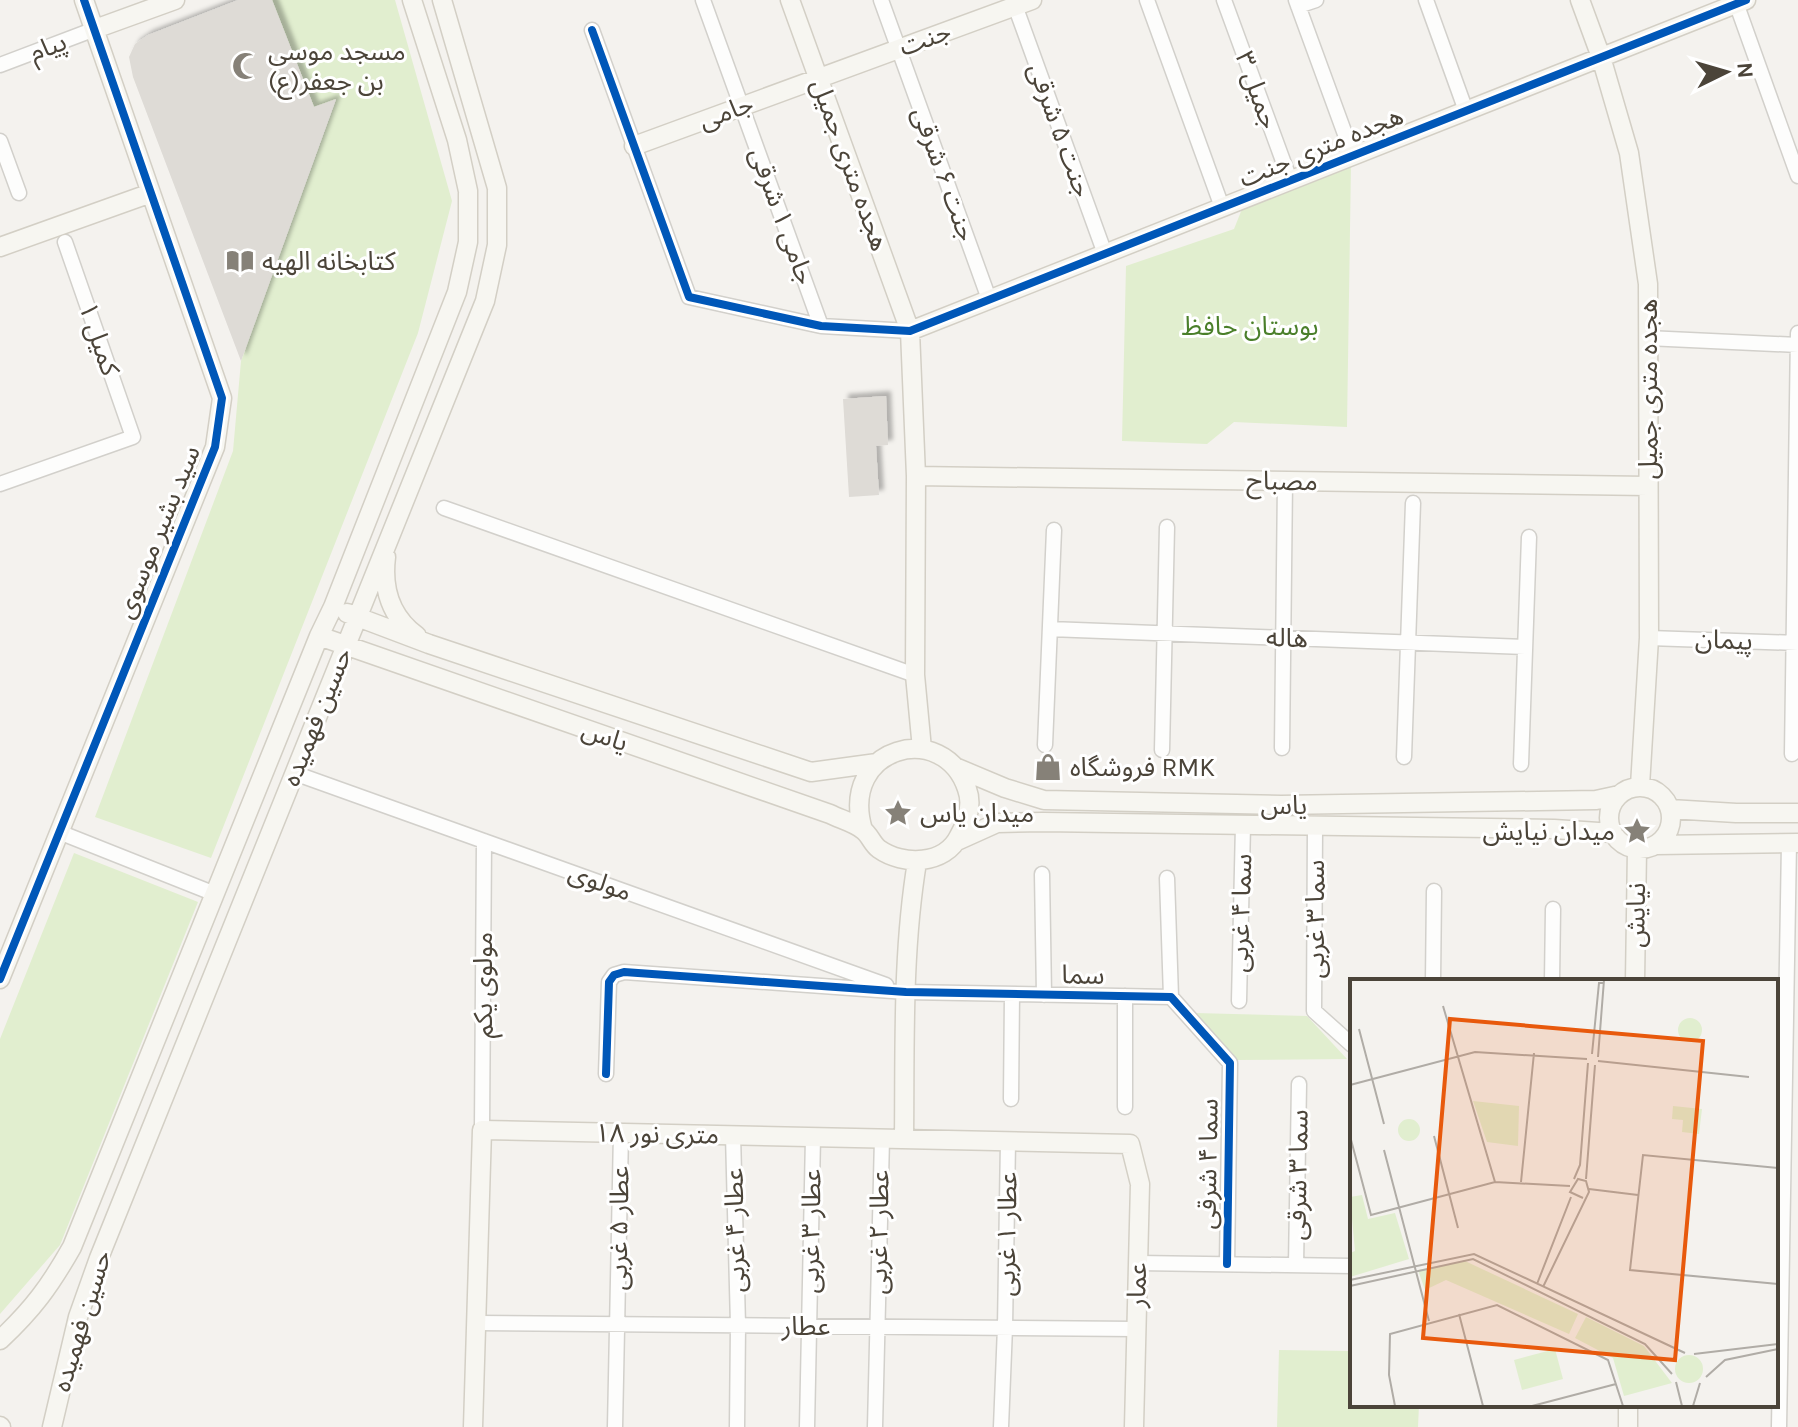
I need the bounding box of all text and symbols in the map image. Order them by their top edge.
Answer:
street label: جنت [895,15,955,63]
street label: پیام [25,26,73,72]
north arrow [1686,32,1766,112]
place label: مسجد موسی بن جعفر(ع) [268,36,406,100]
street label: جمیل ۳ [1229,47,1285,133]
mosque icon: مسجد موسی بن جعفر(ع) [231,51,261,81]
street label: جنت ۵ شرقی [1021,59,1099,201]
text: N [1731,61,1759,79]
street label: هجده متری جمیل [805,75,895,255]
street label: جامی [695,88,757,136]
street label: هجده متری جنت [1234,100,1408,194]
street label: جنت ۶ شرقی [905,103,983,245]
street label: جامی ۱ شرقی [743,143,821,289]
library icon: کتابخانه الهیه [225,246,255,276]
place label: کتابخانه الهیه [262,246,396,277]
street label: کمیل ۱ [72,298,126,380]
street label: هجده متری جمیل [1633,299,1664,479]
park label: بوستان حافظ [1181,311,1319,342]
street label: سید بشیر موسوی [109,441,207,623]
street label: مصباح [1246,465,1318,500]
street label: هاله [1266,622,1308,654]
street label: پیمان [1694,623,1753,658]
street label: حسین فهمیده [275,643,359,791]
street label: یاس [578,714,632,758]
shop icon: فروشگاه RMK [1033,752,1063,782]
place label: فروشگاه RMK [1070,752,1215,783]
street label: یاس [1261,790,1307,821]
place icon: میدان یاس [883,798,913,828]
place label: میدان یاس [920,798,1034,829]
place label: میدان نیایش [1483,816,1615,847]
place icon: میدان نیایش [1622,816,1652,846]
street label: سما ۴ غربی [1223,853,1259,973]
street label: مولوی [564,856,636,908]
street label: سما ۳ غربی [1300,860,1331,978]
street label: نیایش [1620,882,1652,948]
street label: مولوی یکم [468,932,503,1038]
street label: سما [1061,959,1105,991]
inset map [1350,979,1778,1407]
street label: سما ۴ شرقی [1191,1098,1225,1230]
street label: سما ۳ شرقی [1281,1109,1315,1241]
street label: ۱۸ متری نور [595,1117,719,1151]
street label: عطار ۵ غربی [602,1165,636,1291]
street label: عطار ۴ غربی [718,1167,752,1293]
street label: عطار ۳ غربی [794,1168,828,1294]
street label: عطار ۲ غربی [862,1169,896,1295]
street label: عطار ۱ غربی [990,1171,1024,1297]
street label: حسین فهمیده [46,1247,118,1395]
street label: عمار [1121,1262,1153,1309]
street label: عطار [781,1311,830,1342]

